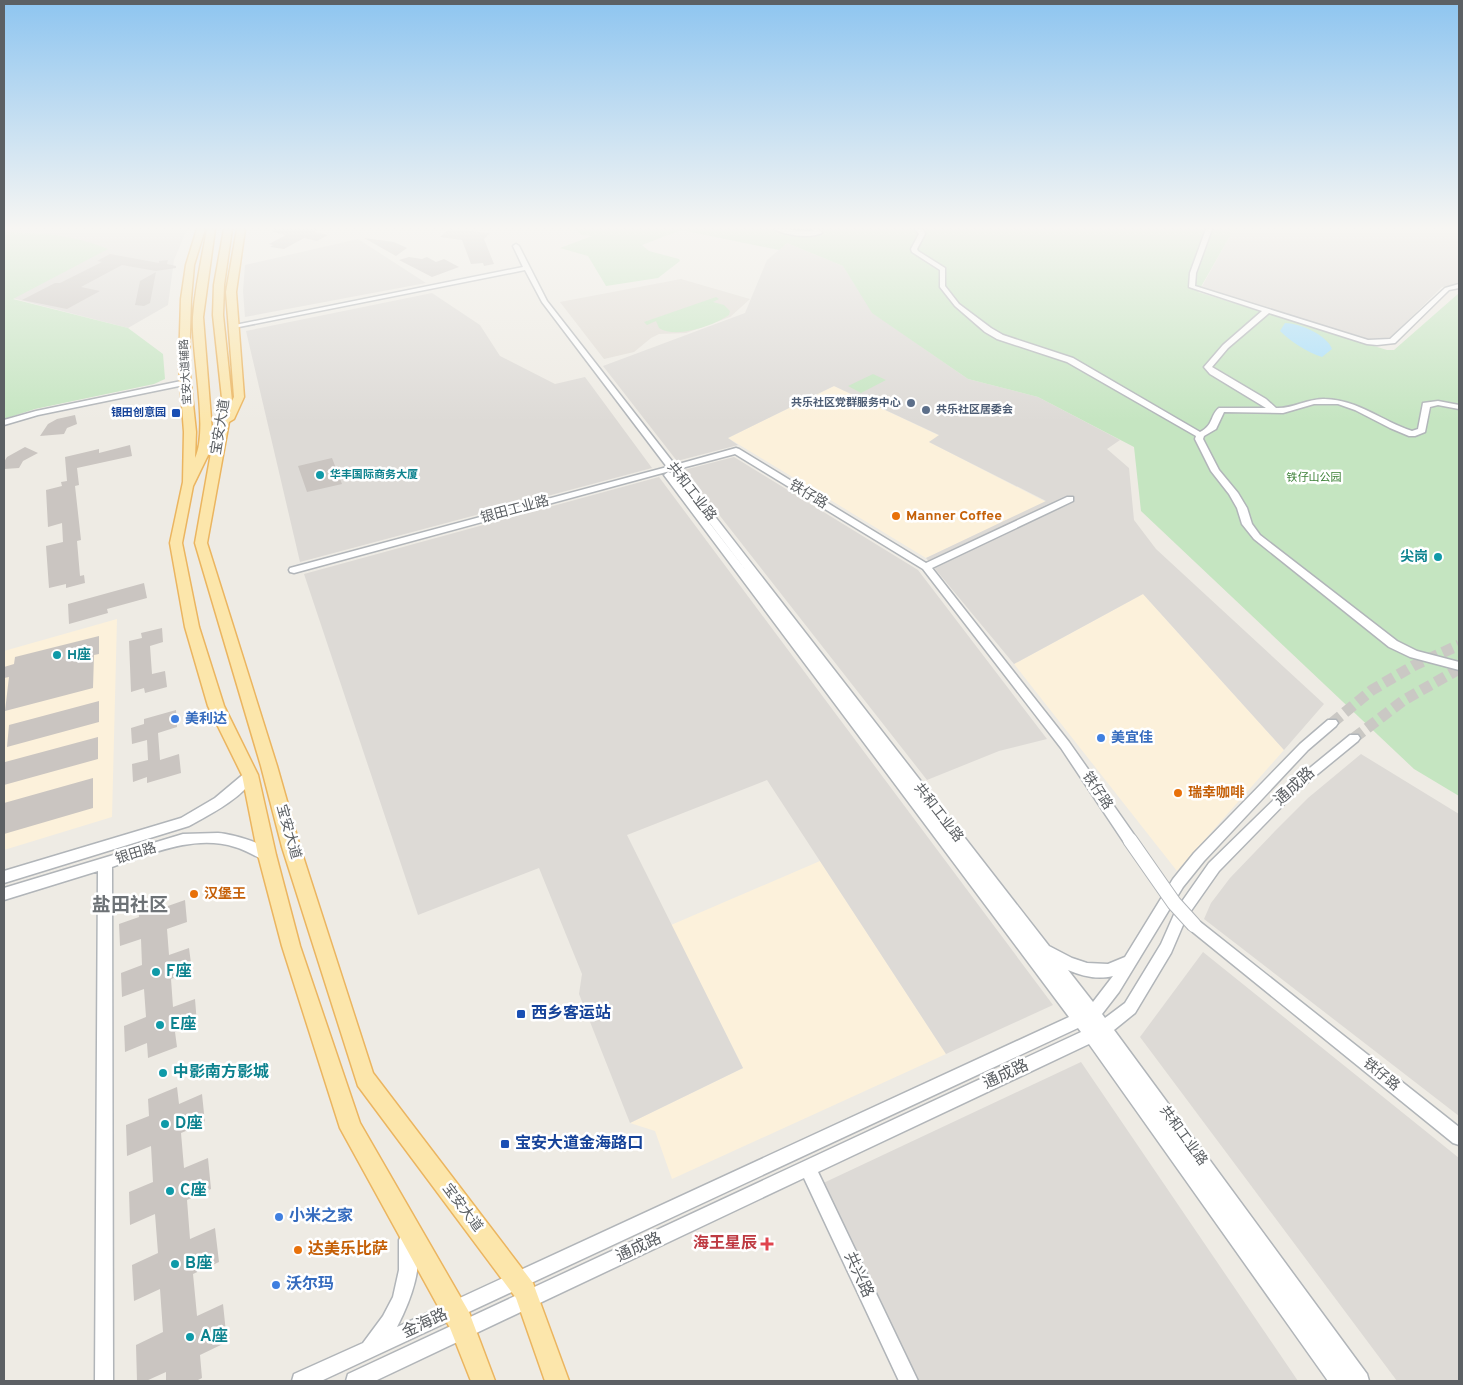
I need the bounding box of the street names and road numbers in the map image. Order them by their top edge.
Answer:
street label: 宝安大道辅路 [177,339,195,405]
street label: 宝安大道 [208,398,234,456]
street label: 共和工业路 [663,459,719,525]
street label: 铁仔路 [786,477,830,513]
street label: 银田工业路 [479,493,551,527]
street label: 通成路 [1270,764,1320,810]
street label: 铁仔路 [1078,769,1116,813]
street label: 共和工业路 [910,780,966,846]
street label: 宝安大道 [272,803,304,861]
street label: 银田路 [113,840,159,868]
street label: 铁仔路 [1359,1055,1403,1095]
street label: 通成路 [980,1056,1032,1094]
street label: 共和工业路 [1156,1103,1210,1169]
street label: 宝安大道 [438,1181,486,1235]
street label: 通成路 [613,1229,665,1267]
street label: 共兴路 [839,1249,877,1301]
street label: 金海路 [399,1305,451,1343]

